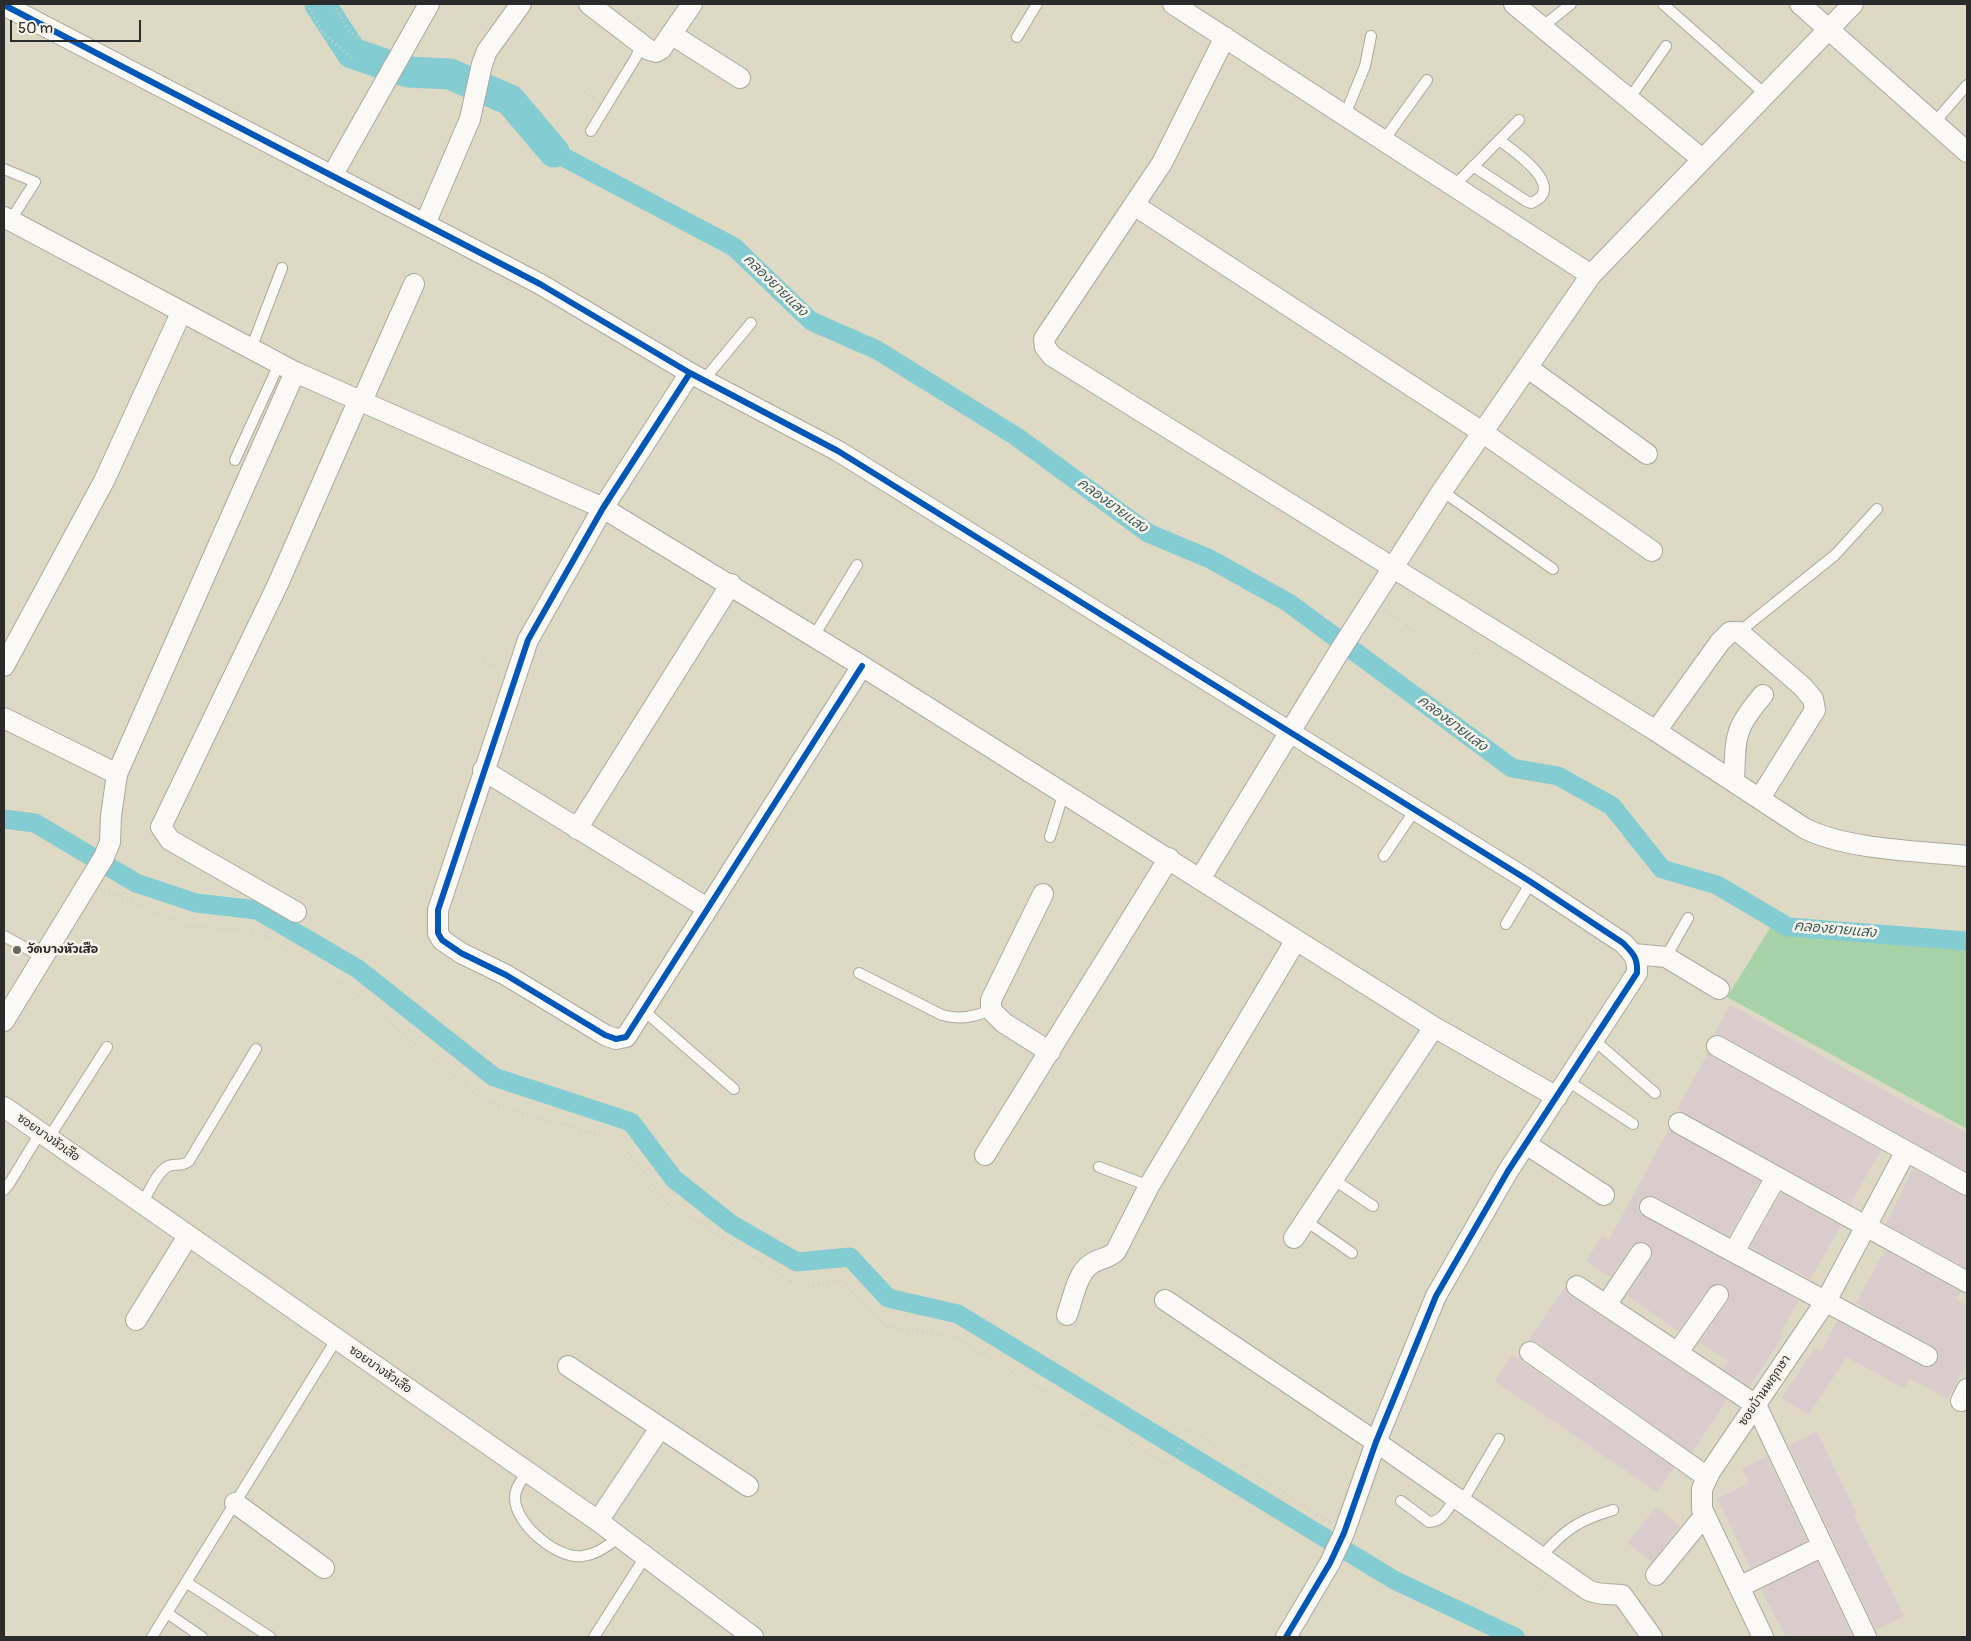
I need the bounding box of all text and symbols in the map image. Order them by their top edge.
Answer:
scale bar [12,10,144,42]
text: 50 m [18,19,53,38]
water label: คลองยายแสง [740,251,810,321]
water label: คลองยายแสง [1074,475,1150,537]
water label: คลองยายแสง [1414,693,1490,755]
water label: คลองยายแสง [1793,918,1877,942]
place label: วัดบางหัวเสือ [27,943,98,957]
marker: วัดบางหัวเสือ [11,944,23,956]
street label: ซอยบางหัวเสือ [14,1111,82,1165]
street label: ซอยบางหัวเสือ [346,1343,414,1397]
street label: ซอยบ้านพฤกษา [1736,1353,1794,1429]

